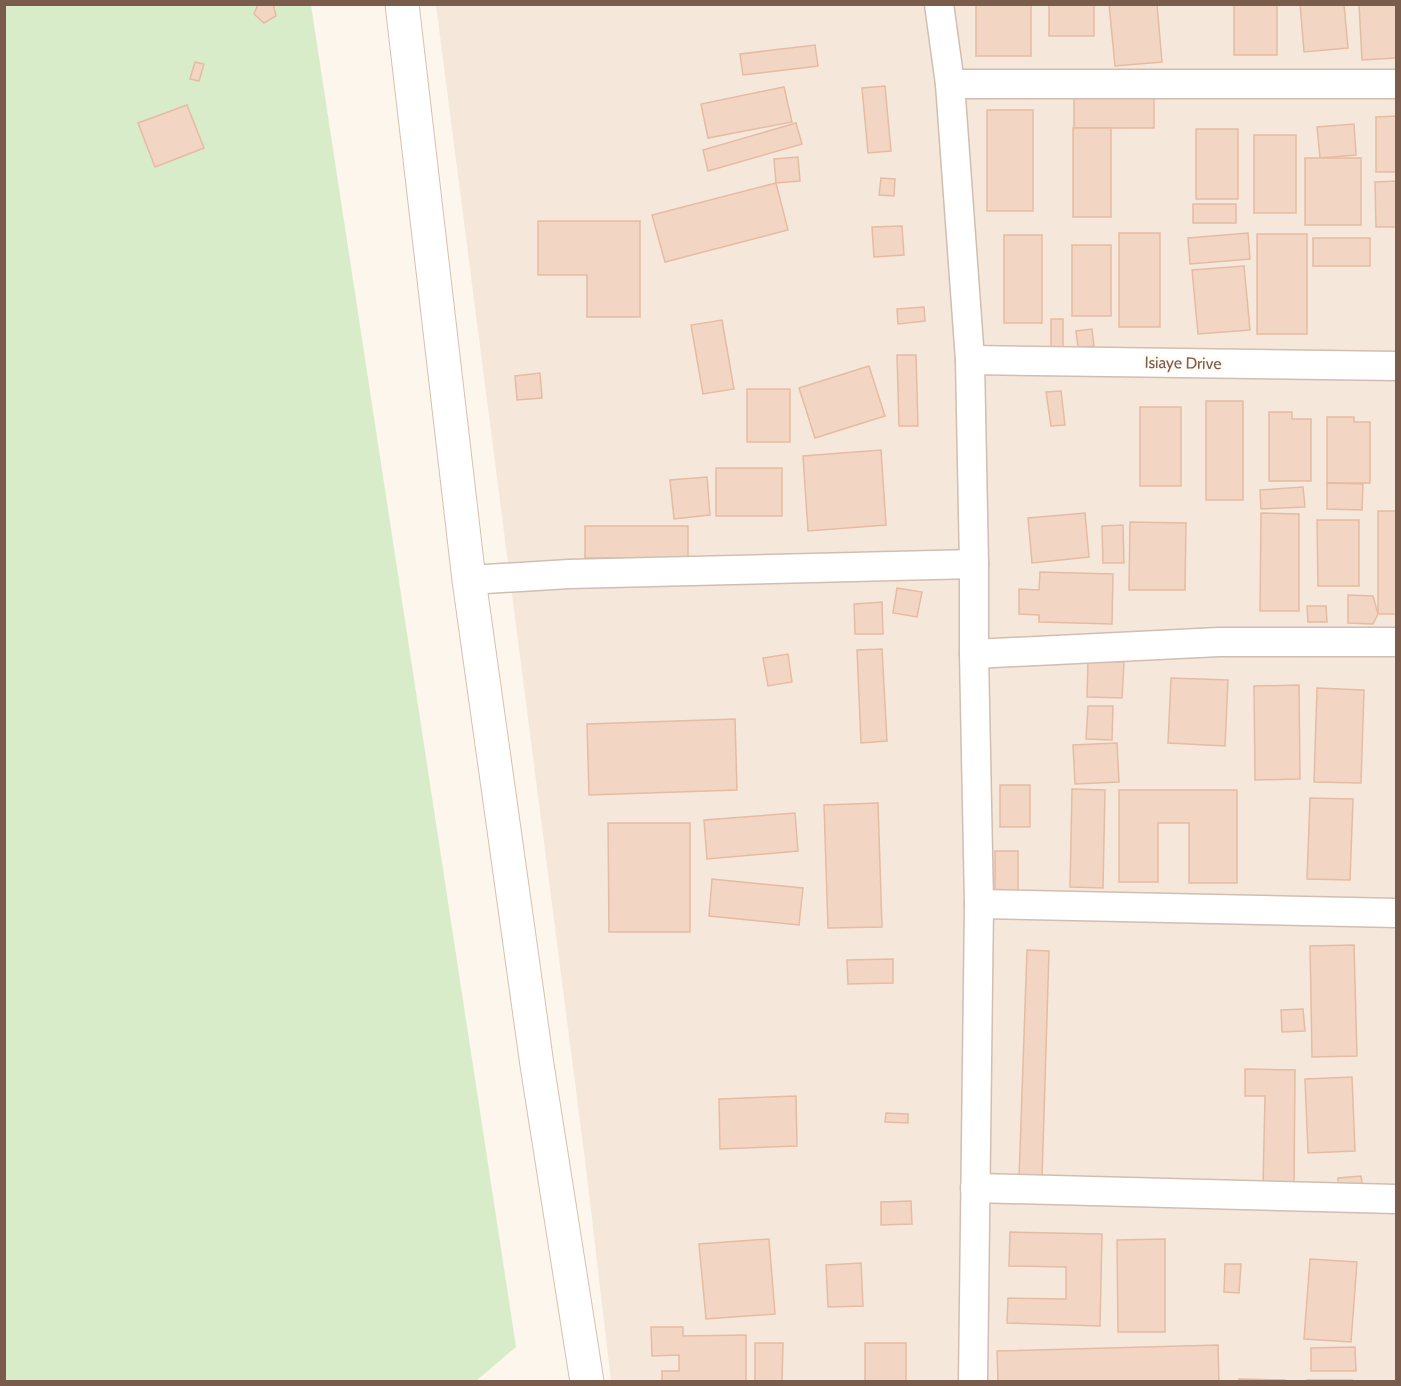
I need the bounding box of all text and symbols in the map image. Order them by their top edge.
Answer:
street label: Isiaye Drive [1144,353,1222,373]

